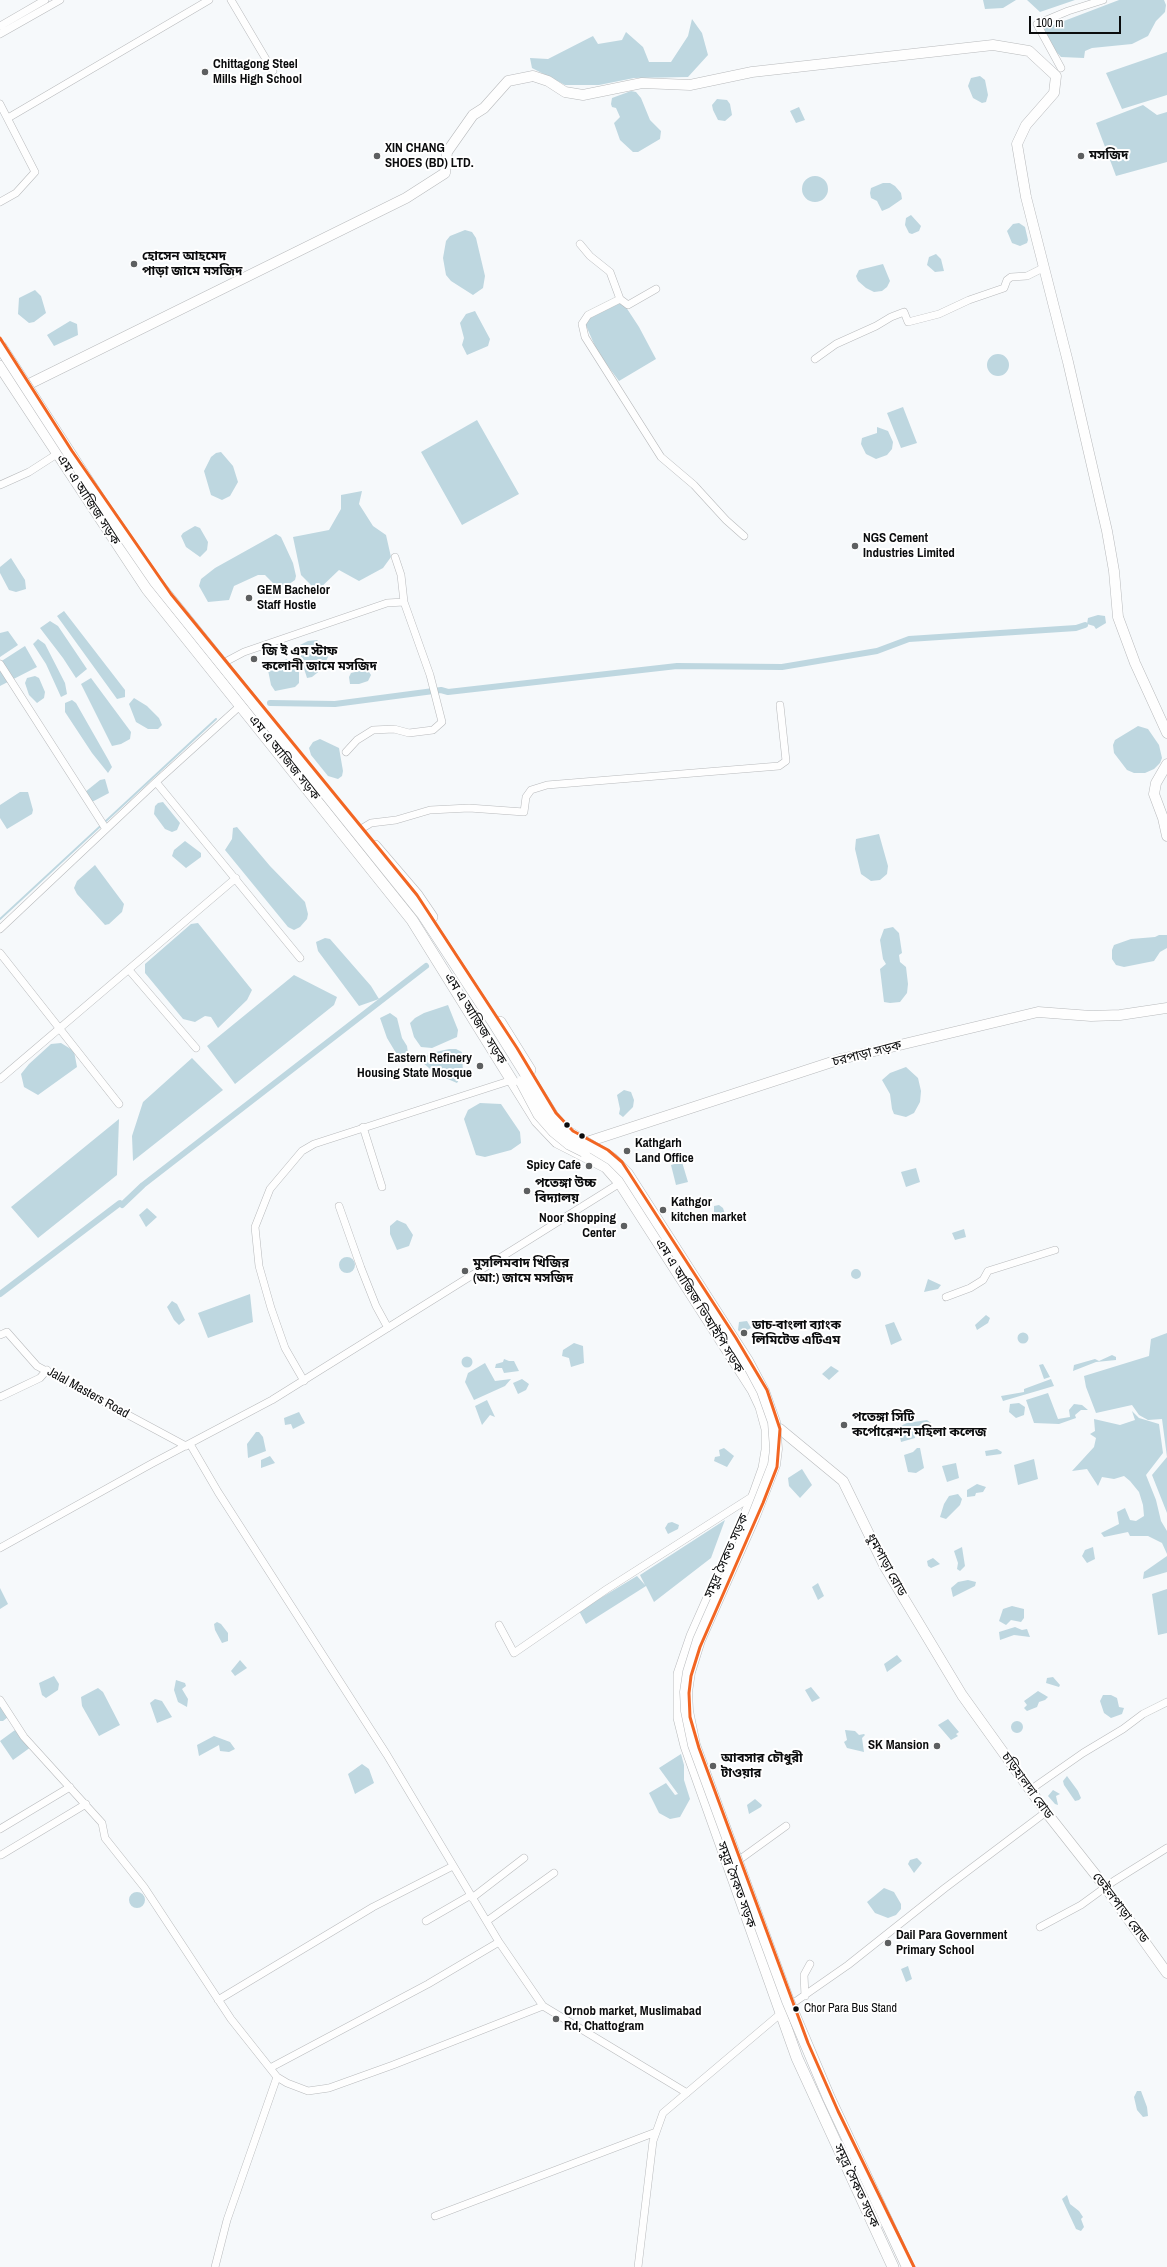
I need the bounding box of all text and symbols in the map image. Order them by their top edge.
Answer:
scale bar [1031,8,1123,34]
text: 100 m [1036,15,1063,31]
place label: Chittagong Steel Mills High School [213,57,302,88]
marker: Chittagong Steel Mills High School [200,67,210,77]
place label: XIN CHANG SHOES (BD) LTD. [385,141,474,172]
place label: মসজিদ [1089,148,1128,164]
marker: XIN CHANG SHOES (BD) LTD. [372,151,382,161]
marker: মসজিদ [1076,151,1086,161]
place label: হোসেন আহমেদ পাড়া জামে মসজিদ [142,249,242,280]
marker: হোসেন আহমেদ পাড়া জামে মসজিদ [129,259,139,269]
street label: এম এ আজিজ সড়ক [53,452,123,548]
place label: NGS Cement Industries Limited [863,531,955,562]
marker: NGS Cement Industries Limited [850,541,860,551]
place label: GEM Bachelor Staff Hostle [257,583,330,614]
marker: GEM Bachelor Staff Hostle [244,593,254,603]
place label: জি ই এম স্টাফ কলোনী জামে মসজিদ [262,644,377,675]
marker: জি ই এম স্টাফ কলোনী জামে মসজিদ [249,654,259,664]
street label: এম এ আজিজ সড়ক [245,712,323,804]
street label: এম এ আজিজ সড়ক [441,970,509,1068]
street label: চরপাড়া সড়ক [831,1038,903,1070]
place label: Eastern Refinery Housing State Mosque [357,1051,472,1082]
marker: Eastern Refinery Housing State Mosque [475,1061,485,1071]
unlabelled marker [562,1120,572,1130]
unlabelled marker [577,1131,587,1141]
place label: Kathgarh Land Office [635,1136,694,1167]
marker: Kathgarh Land Office [622,1146,632,1156]
place label: Spicy Cafe [526,1158,581,1174]
marker: Spicy Cafe [584,1161,594,1171]
place label: পতেঙ্গা উচ্চ বিদ্যালয় [535,1176,596,1207]
marker: পতেঙ্গা উচ্চ বিদ্যালয় [522,1186,532,1196]
place label: Kathgor kitchen market [671,1195,746,1226]
marker: Kathgor kitchen market [658,1205,668,1215]
place label: Noor Shopping Center [539,1211,616,1242]
marker: Noor Shopping Center [619,1221,629,1231]
street label: এম এ আজিজ ভিআইপি সড়ক [651,1236,747,1376]
place label: মুসলিমবাদ খিজির (আ:) জামে মসজিদ [473,1256,573,1287]
marker: মুসলিমবাদ খিজির (আ:) জামে মসজিদ [460,1266,470,1276]
place label: ডাচ-বাংলা ব্যাংক লিমিটেড এটিএম [752,1318,841,1349]
marker: ডাচ-বাংলা ব্যাংক লিমিটেড এটিএম [739,1328,749,1338]
street label: Jalal Masters Road [44,1364,132,1422]
place label: পতেঙ্গা সিটি কর্পোরেশন মহিলা কলেজ [852,1410,987,1441]
marker: পতেঙ্গা সিটি কর্পোরেশন মহিলা কলেজ [839,1420,849,1430]
street label: সমুদ্র সৈকত সড়ক [701,1512,753,1600]
street label: ধুমপাড়া রোড [862,1531,910,1599]
place label: SK Mansion [868,1738,929,1754]
marker: SK Mansion [932,1741,942,1751]
street label: চড়িহালদা রোড [998,1750,1056,1822]
place label: আবসার চৌধুরী টাওয়ার [721,1751,803,1782]
marker: আবসার চৌধুরী টাওয়ার [708,1761,718,1771]
street label: সমুদ্র সৈকত সড়ক [713,1840,759,1930]
street label: ডেইলপাড়া রোড [1088,1870,1152,1946]
place label: Dail Para Government Primary School [896,1928,1007,1959]
marker: Dail Para Government Primary School [883,1938,893,1948]
place label: Chor Para Bus Stand [804,2002,897,2016]
place label: Ornob market, Muslimabad Rd, Chattogram [564,2004,701,2035]
marker: Chor Para Bus Stand [791,2004,801,2014]
marker: Ornob market, Muslimabad Rd, Chattogram [551,2014,561,2024]
street label: সমুদ্র সৈকত সড়ক [830,2142,882,2230]

